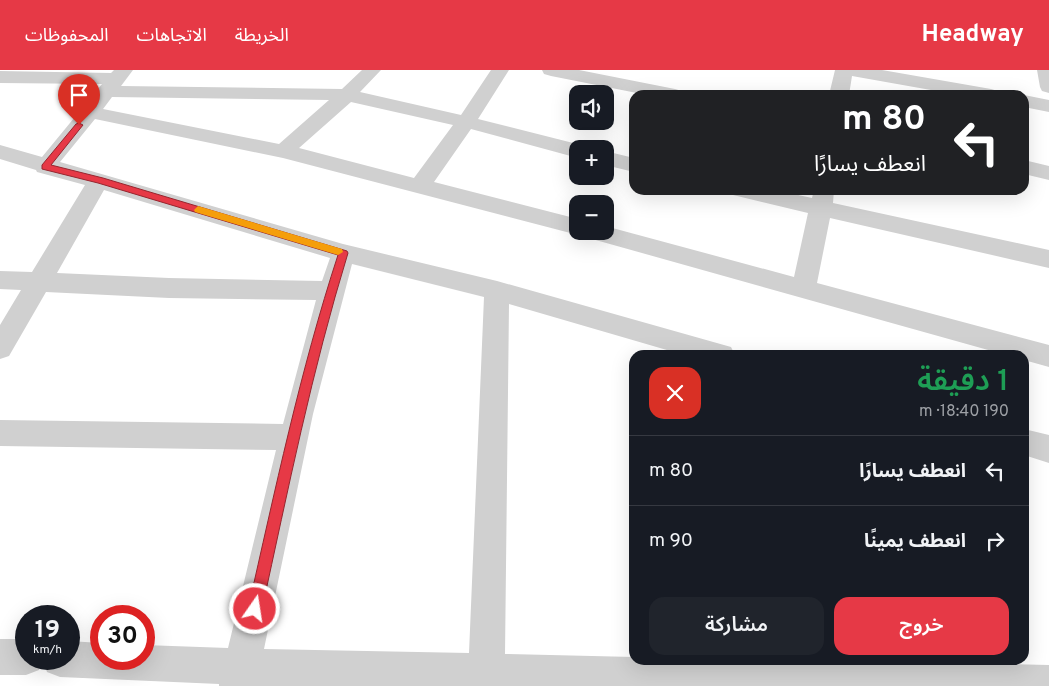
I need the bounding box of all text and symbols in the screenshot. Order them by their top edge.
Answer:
text: Headway [922,20,1024,50]
text: المحفوظات [25,25,109,48]
text: الاتجاهات [137,25,207,48]
text: الخريطة [235,25,289,48]
pin [58,74,100,125]
icon: arrive [65,81,93,109]
map controls [569,85,614,240]
button: sound [569,85,614,130]
text: 80 m [842,98,926,142]
icon: left [944,110,1009,175]
button: + [569,140,614,185]
text: انعطف يسارًا [814,152,926,179]
button: − [569,195,614,240]
text: 1 دقيقة [917,364,1009,401]
button: close [649,367,701,419]
text: 190 m · 18:40 [919,402,1009,422]
icon: left [981,457,1009,485]
text: 80 m [649,459,693,483]
text: انعطف يسارًا [859,460,966,484]
icon: right [981,527,1009,555]
text: 90 m [649,529,693,553]
text: انعطف يمينًا [864,530,966,554]
position arrow [228,582,280,634]
button: مشاركة [649,597,824,655]
button: خروج [834,597,1009,655]
speed limit sign: 30 [90,605,155,670]
text: 19 [35,615,60,647]
text: km/h [33,642,62,658]

